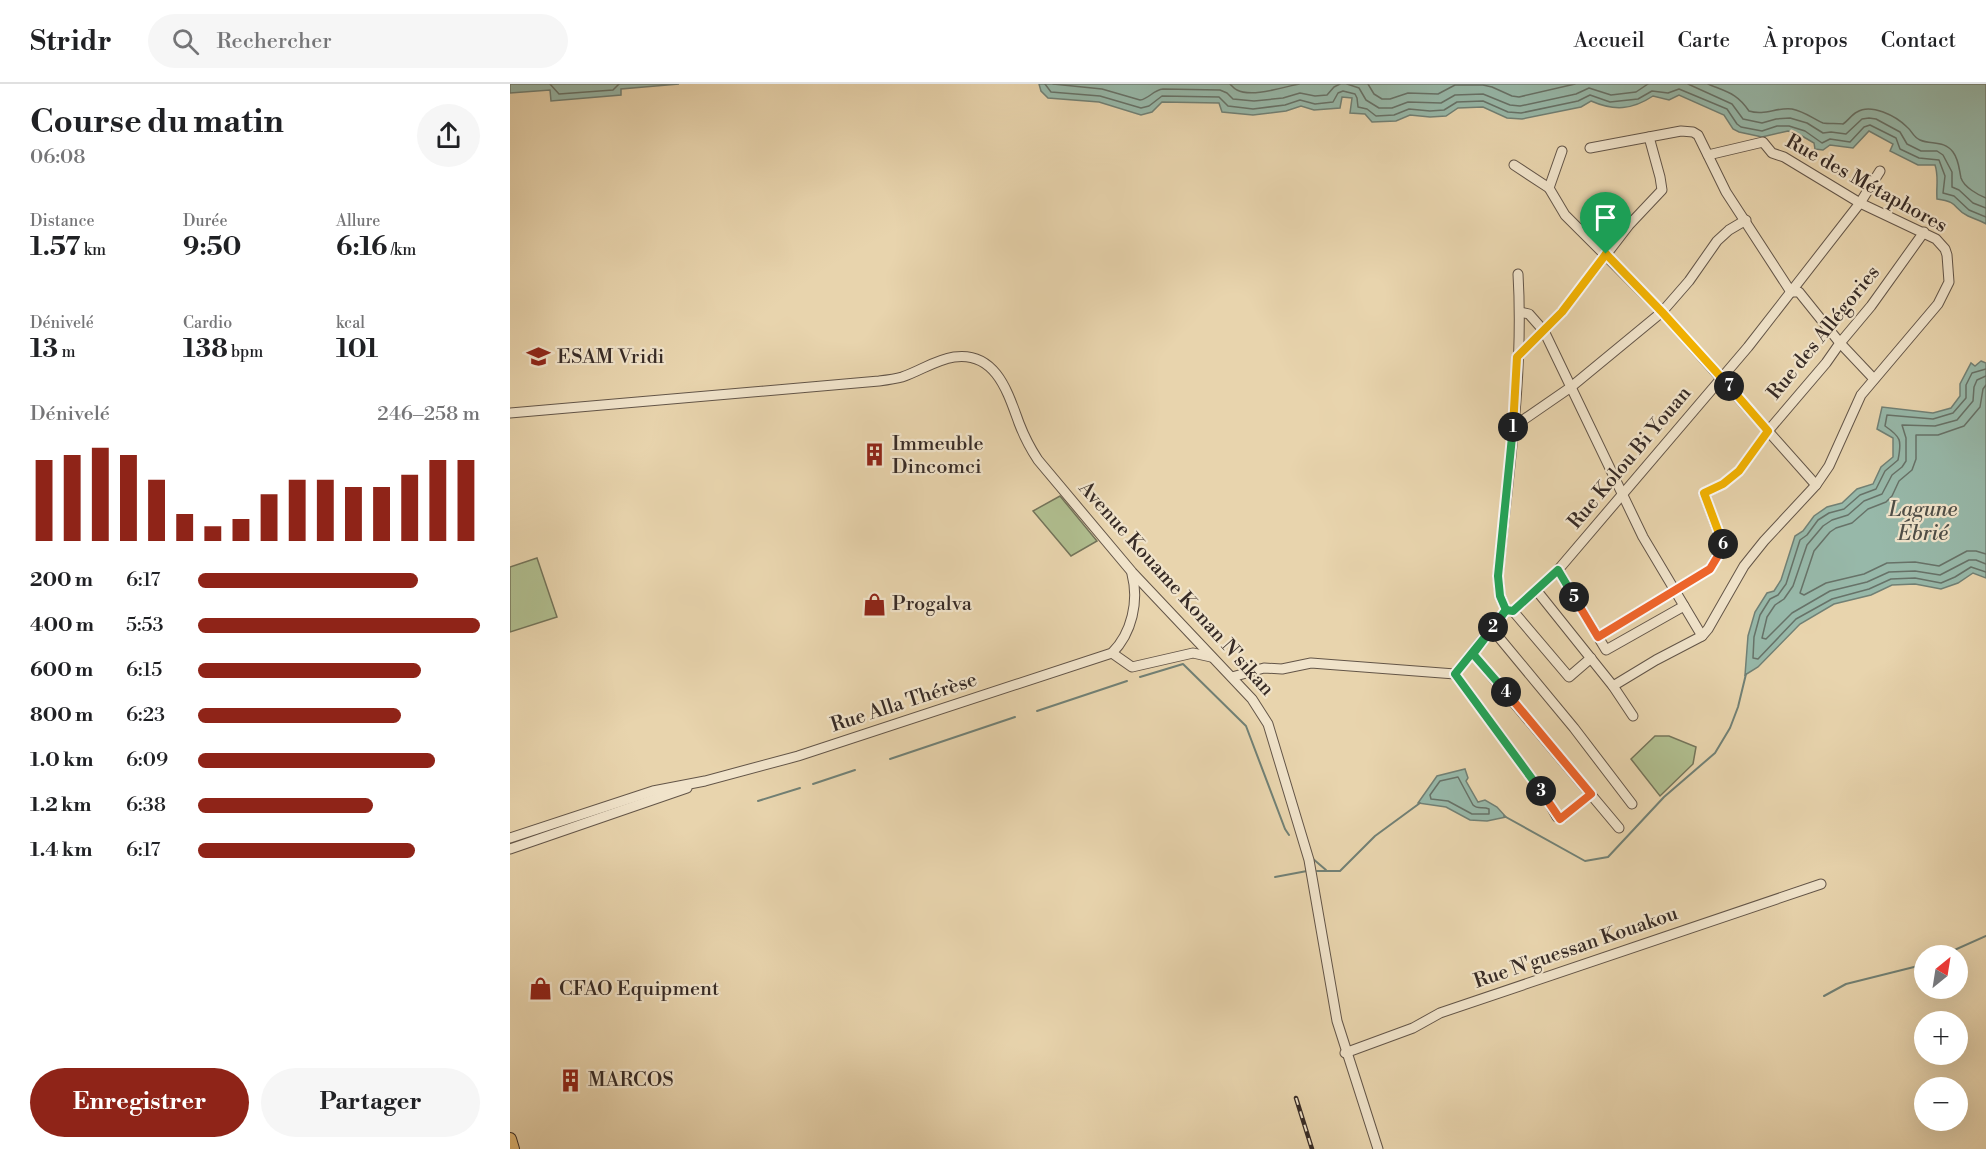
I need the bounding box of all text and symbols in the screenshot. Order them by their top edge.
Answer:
search box [148,14,568,68]
text: Stridr [30,24,112,59]
icon: search [169,25,202,58]
text: Rechercher [217,28,332,55]
text: Accueil [1574,28,1645,54]
text: Carte [1678,28,1730,54]
text: À propos [1763,28,1848,54]
text: Contact [1881,28,1956,54]
text: Course du matin [30,102,284,143]
button: share [417,104,480,167]
street label: Rue des Métaphores [1781,129,1951,239]
text: 06:08 [30,145,85,170]
pin [1580,192,1631,254]
icon: arrive [1589,201,1622,234]
text: Distance [30,211,95,231]
text: Durée [183,211,228,231]
text: Allure [336,211,380,231]
text: 1.57 [30,231,80,263]
text: 9:50 [183,231,242,263]
text: 6:16 [336,231,387,263]
text: km [80,240,106,260]
text: /km [387,240,416,260]
street label: Rue des Allégories [1762,261,1886,405]
text: Dénivelé [30,313,94,333]
text: Cardio [183,313,232,333]
text: kcal [336,313,365,333]
text: 13 [30,333,58,365]
text: 138 [183,333,228,365]
text: 101 [336,333,378,365]
text: m [58,342,75,362]
text: bpm [228,342,263,362]
school or university icon: ESAM Vridi [526,344,552,370]
place label: ESAM Vridi [557,345,665,370]
pin: 7 [1714,371,1744,401]
text: 7 [1724,376,1734,396]
street label: Rue Kolou Bi Youan [1563,381,1697,535]
text: Dénivelé [30,402,110,427]
text: 246–258 m [377,402,480,427]
pin: 1 [1498,412,1528,442]
text: 1 [1509,417,1517,437]
place label: Immeuble Dincomci [892,432,984,480]
building icon: Immeuble Dincomci [861,442,887,468]
street label: Avenue Kouame Konan N'sikan [1072,476,1279,702]
water label: Lagune Ébrié [1888,497,1958,547]
pin: 6 [1708,529,1738,559]
text: 6 [1718,534,1728,554]
text: 200 m [30,568,93,593]
text: 6:17 [126,568,160,593]
pin: 5 [1559,582,1589,612]
text: 5 [1569,587,1579,607]
shop icon: Progalva [861,591,887,617]
place label: Progalva [892,592,973,617]
pin: 2 [1478,612,1508,642]
text: 400 m [30,613,94,638]
text: 5:53 [126,613,164,638]
text: 2 [1488,617,1498,637]
text: 600 m [30,658,93,683]
text: 6:15 [126,658,162,683]
street label: Rue Alla Thérèse [828,668,980,738]
pin: 4 [1491,677,1521,707]
text: 4 [1501,682,1511,702]
text: 800 m [30,703,93,728]
text: 6:23 [126,703,165,728]
text: 1.0 km [30,748,94,773]
text: 6:09 [126,748,168,773]
pin: 3 [1526,776,1556,806]
text: 3 [1536,781,1546,801]
text: 1.2 km [30,793,92,818]
text: 6:38 [126,793,166,818]
text: 1.4 km [30,838,92,863]
text: 6:17 [126,838,160,863]
street label: Rue N'guessan Kouakou [1471,901,1682,995]
north arrow [1914,945,1968,999]
map controls [1914,945,1968,1131]
shop icon: CFAO Equipment [528,976,554,1002]
place label: CFAO Equipment [559,977,719,1002]
button: + [1914,1011,1968,1065]
building icon: MARCOS [557,1067,583,1093]
button: Enregistrer [30,1068,249,1137]
button: Partager [261,1068,480,1137]
place label: MARCOS [588,1068,674,1093]
button: − [1914,1077,1968,1131]

